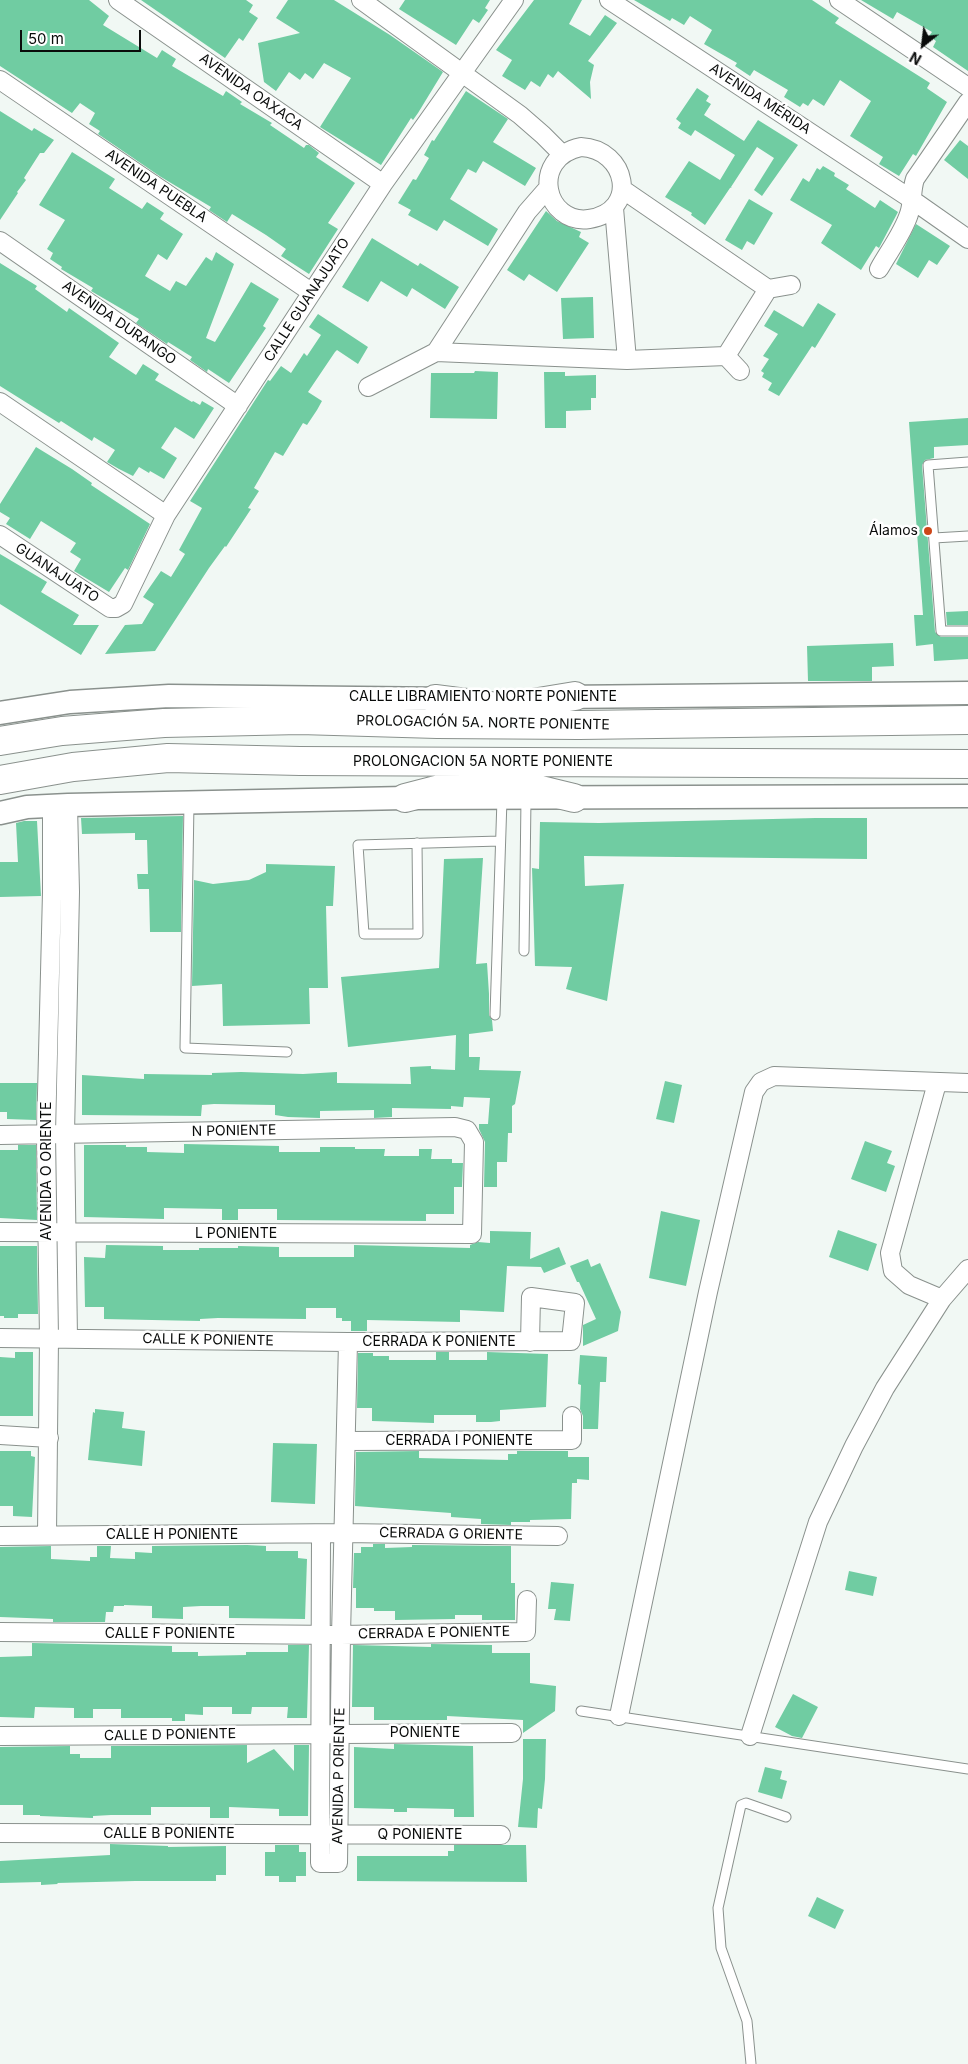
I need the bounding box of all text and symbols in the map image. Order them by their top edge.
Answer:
scale bar [22,20,144,52]
north arrow [898,20,948,70]
text: 50 m [28,29,64,48]
text: N [907,49,924,69]
street label: AVENIDA OAXACA [196,50,306,134]
street label: AVENIDA MÉRIDA [706,60,814,138]
street label: AVENIDA PUEBLA [102,146,210,226]
street label: CALLE GUANAJUATO [261,235,353,365]
street label: AVENIDA DURANGO [59,277,179,369]
place label: Álamos [869,523,918,539]
marker: Álamos [922,525,934,537]
street label: GUANAJUATO [12,540,102,606]
street label: CALLE LIBRAMIENTO NORTE PONIENTE [349,689,617,705]
street label: PROLOGACIÓN 5A. NORTE PONIENTE [356,712,610,734]
street label: PROLONGACION 5A NORTE PONIENTE [353,754,613,770]
street label: AVENIDA O ORIENTE [39,1102,55,1240]
street label: N PONIENTE [191,1122,277,1140]
street label: L PONIENTE [195,1226,277,1242]
street label: CALLE K PONIENTE [142,1330,274,1350]
street label: CERRADA K PONIENTE [362,1334,516,1350]
street label: CERRADA I PONIENTE [385,1433,533,1449]
street label: CERRADA G ORIENTE [379,1524,523,1544]
street label: CALLE H PONIENTE [106,1527,238,1543]
street label: CERRADA E PONIENTE [358,1623,510,1643]
street label: CALLE F PONIENTE [105,1626,235,1642]
street label: AVENIDA P ORIENTE [329,1707,349,1845]
street label: CALLE D PONIENTE [104,1725,236,1745]
street label: PONIENTE [390,1725,460,1741]
street label: CALLE B PONIENTE [103,1826,235,1842]
street label: Q PONIENTE [377,1827,463,1843]

